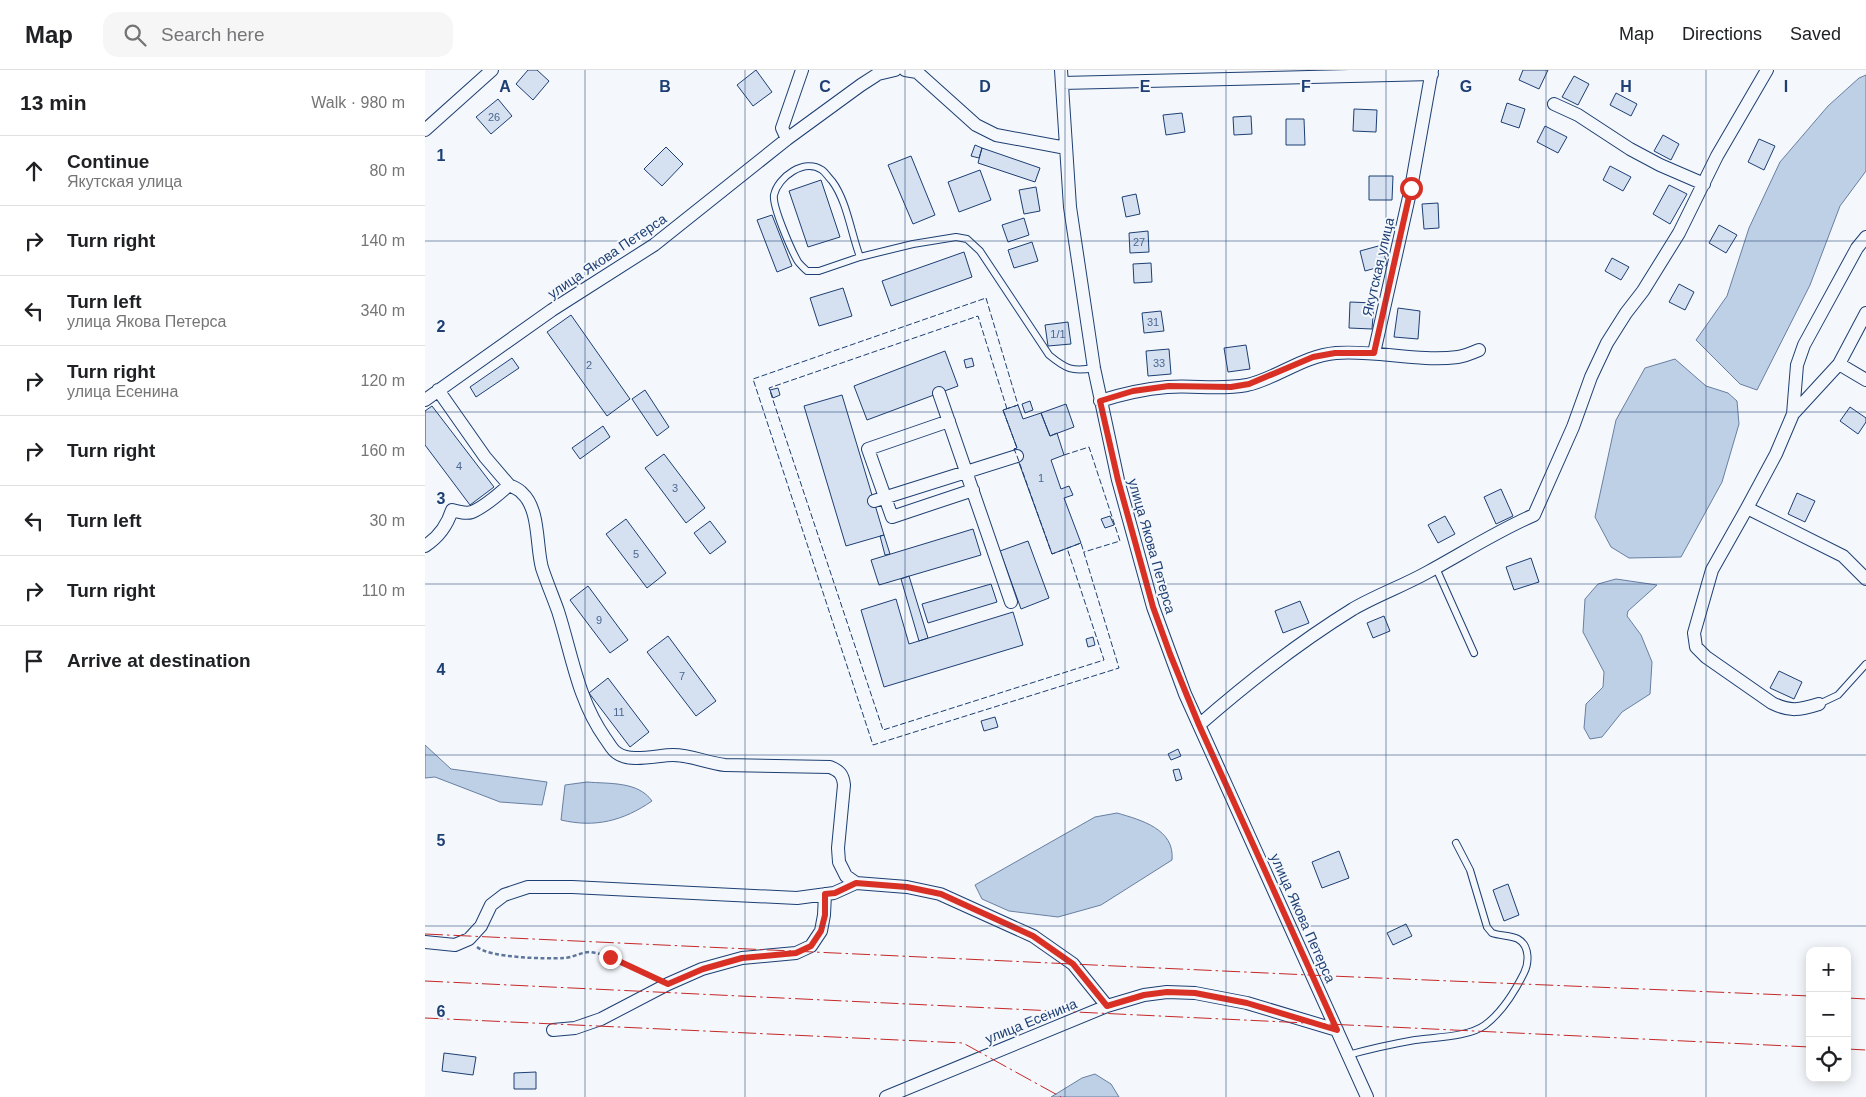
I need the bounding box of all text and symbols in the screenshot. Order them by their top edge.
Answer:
search box [103,12,453,57]
text: Map [25,21,73,48]
icon: search [121,21,149,49]
text: Search here [161,24,265,45]
text: Map [1619,24,1654,44]
text: Directions [1682,24,1762,44]
text: Saved [1790,24,1841,44]
text: A [499,78,511,95]
text: B [659,78,671,95]
text: C [819,78,831,95]
text: D [979,78,991,95]
text: E [1140,78,1151,95]
text: F [1301,78,1311,95]
text: G [1460,78,1472,95]
text: H [1620,78,1632,95]
text: I [1784,78,1788,95]
text: 13 min [20,91,87,114]
text: Walk · 980 m [311,94,405,111]
house number: 26 [488,111,500,123]
text: 1 [437,147,446,164]
text: Continue [67,151,149,172]
icon: ahead [20,157,48,185]
text: 80 m [369,162,405,179]
text: Якутская улица [67,173,182,190]
route start [1400,177,1423,200]
street label: улица Якова Петерса [545,210,669,302]
street label: Якутская улица [1359,216,1397,318]
icon: right [20,227,48,255]
text: Turn right [67,230,155,251]
text: 140 m [361,232,405,249]
house number: 27 [1133,236,1145,248]
text: Turn left [67,291,142,312]
icon: left [20,297,48,325]
text: 340 m [361,302,405,319]
text: улица Якова Петерса [67,313,226,330]
house number: 31 [1147,316,1159,328]
text: 2 [437,318,446,335]
house number: 1/1 [1050,328,1066,340]
house number: 33 [1153,357,1165,369]
house number: 2 [586,359,592,371]
text: Turn right [67,361,155,382]
icon: right [20,367,48,395]
text: 120 m [361,372,405,389]
text: улица Есенина [67,383,178,400]
icon: right [20,437,48,465]
text: Turn right [67,440,155,461]
text: 160 m [361,442,405,459]
house number: 4 [456,460,462,472]
house number: 1 [1038,472,1044,484]
street label: улица Якова Петерса [1125,477,1179,615]
house number: 3 [672,482,678,494]
text: 3 [437,490,446,507]
icon: left [20,507,48,535]
text: Turn left [67,510,142,531]
text: 30 m [369,512,405,529]
house number: 5 [633,548,639,560]
icon: right [20,577,48,605]
text: Turn right [67,580,155,601]
text: 110 m [362,582,405,599]
house number: 9 [596,614,602,626]
icon: arrive [20,647,48,675]
text: Arrive at destination [67,650,251,671]
text: 4 [437,661,446,678]
house number: 7 [679,670,685,682]
house number: 11 [613,706,625,718]
text: 5 [437,832,446,849]
street label: улица Якова Петерса [1267,851,1339,985]
route end [599,946,622,969]
map controls [1806,947,1851,1082]
button: + [1806,947,1851,992]
button: − [1806,992,1851,1037]
street label: улица Есенина [983,995,1079,1047]
text: 6 [437,1003,446,1020]
button: locate [1806,1037,1851,1082]

